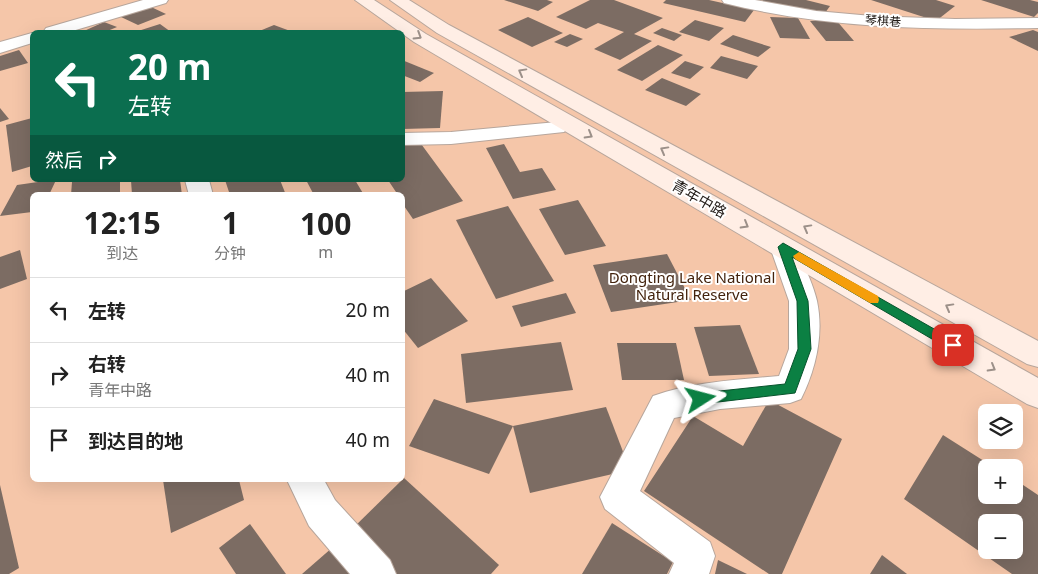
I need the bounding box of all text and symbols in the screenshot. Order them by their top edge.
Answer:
street label: 琴棋巷 [864,11,902,30]
one-way arrow [413,30,422,40]
text: 20 m [128,43,211,90]
icon: left [45,50,110,115]
one-way arrow [518,68,527,78]
text: 左转 [128,90,172,120]
one-way arrow [584,129,593,139]
icon: right [93,145,121,173]
text: 然后 [45,147,83,173]
one-way arrow [661,147,670,157]
street label: 青年中路 [669,174,730,222]
text: 12:15 [84,202,161,243]
text: 1 [222,202,239,243]
text: 100 [300,203,351,244]
one-way arrow [740,219,749,229]
one-way arrow [803,225,812,235]
text: m [318,241,333,263]
text: 到达 [106,242,138,264]
text: 分钟 [214,242,246,264]
park label: Dongting Lake National Natural Reserve [609,267,775,304]
icon: left [45,296,73,324]
text: 20 m [346,297,390,323]
text: 左转 [88,298,126,324]
one-way arrow [946,303,955,313]
pin [932,324,974,366]
icon: arrive [939,331,967,359]
text: 右转 [88,351,126,377]
icon: right [45,361,73,389]
one-way arrow [986,361,995,371]
text: 40 m [346,362,390,388]
position arrow [674,372,726,424]
text: 青年中路 [88,379,152,401]
map controls [978,404,1023,559]
button: layers [978,404,1023,449]
icon: arrive [45,426,73,454]
text: 40 m [346,427,390,453]
text: 到达目的地 [88,428,183,454]
button: + [978,459,1023,504]
button: − [978,514,1023,559]

